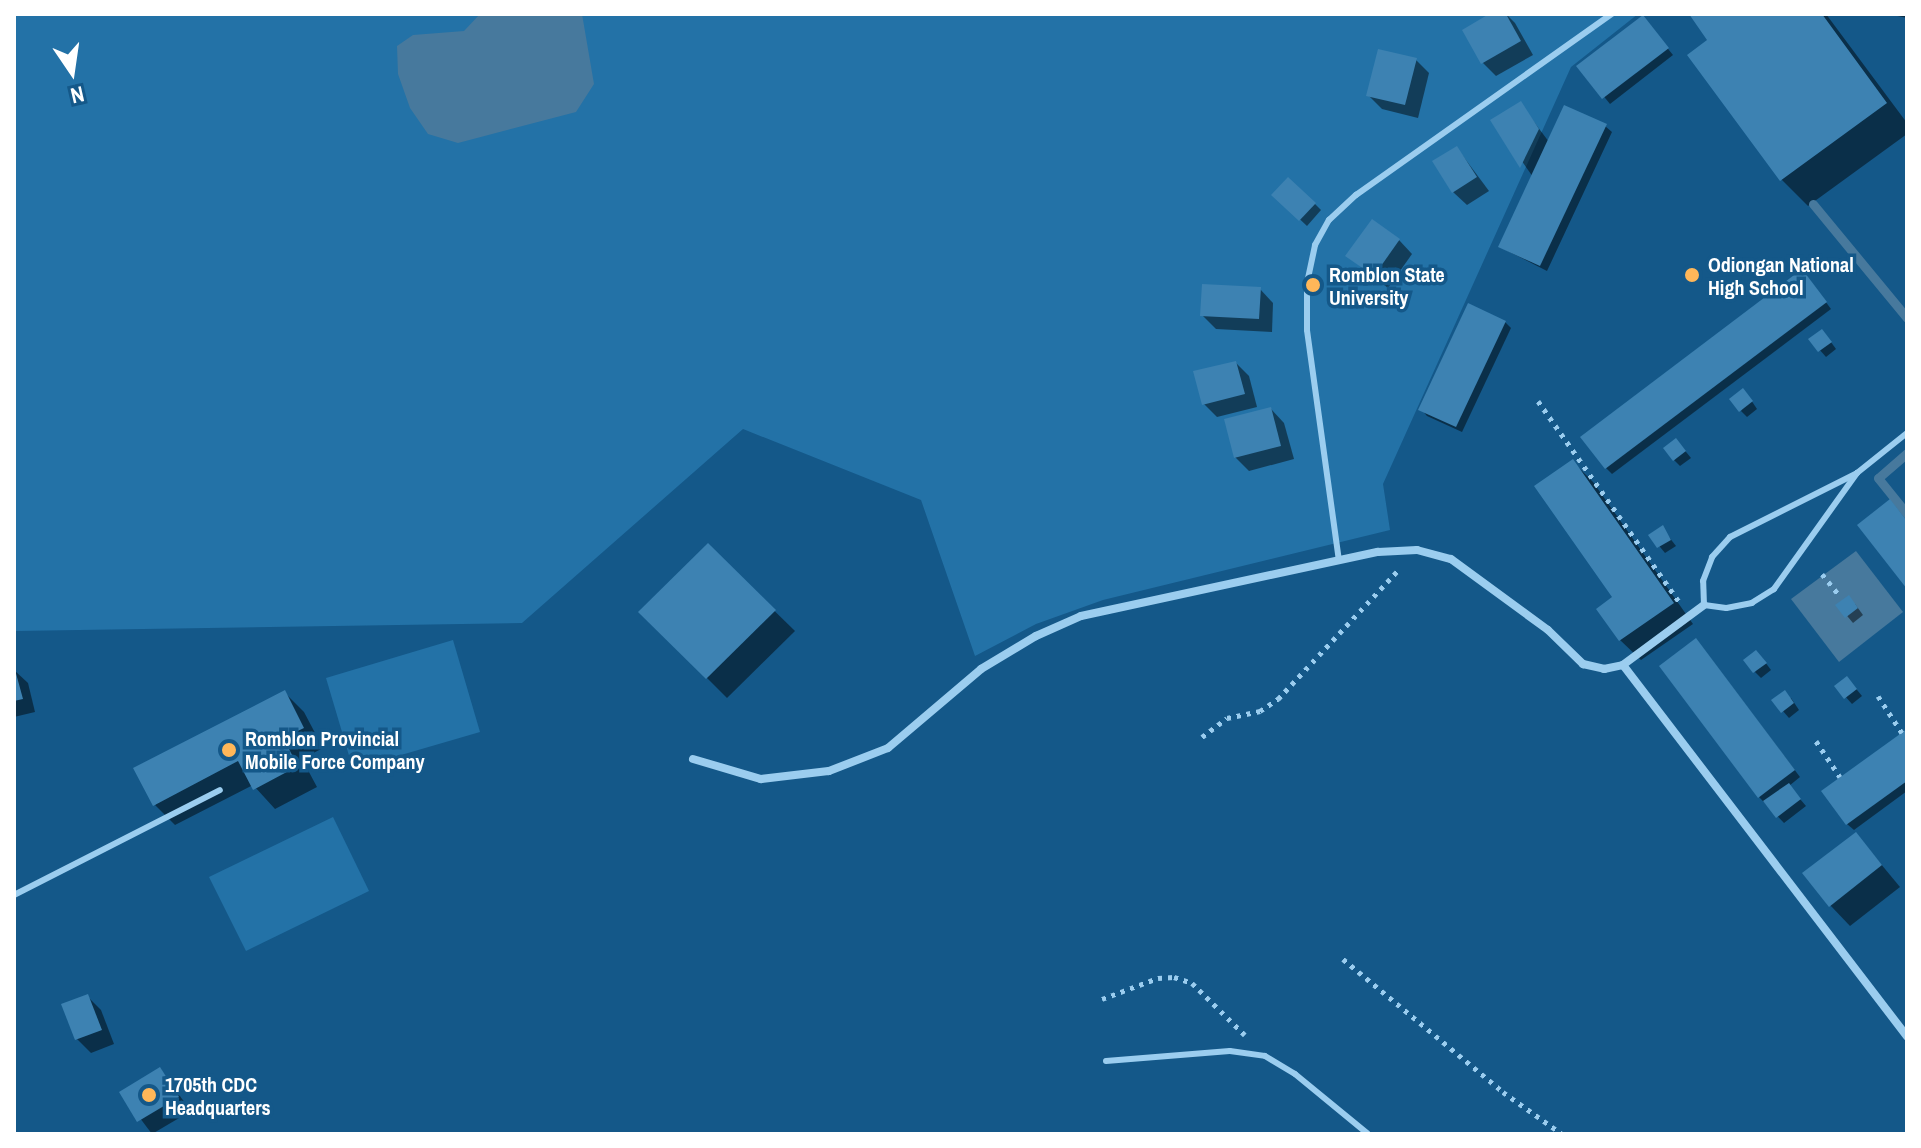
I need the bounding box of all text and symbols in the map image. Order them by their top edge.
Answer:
north arrow [32,32,112,112]
text: N [68,79,87,111]
place label: Odiongan National High School [1708,252,1854,299]
place label: Romblon State University [1329,262,1445,309]
marker: Odiongan National High School [1683,266,1701,284]
marker: Romblon State University [1304,276,1322,294]
place label: Romblon Provincial Mobile Force Company [245,726,425,773]
marker: Romblon Provincial Mobile Force Company [220,741,238,759]
place label: 1705th CDC Headquarters [165,1072,271,1119]
marker: 1705th CDC Headquarters [140,1086,158,1104]

